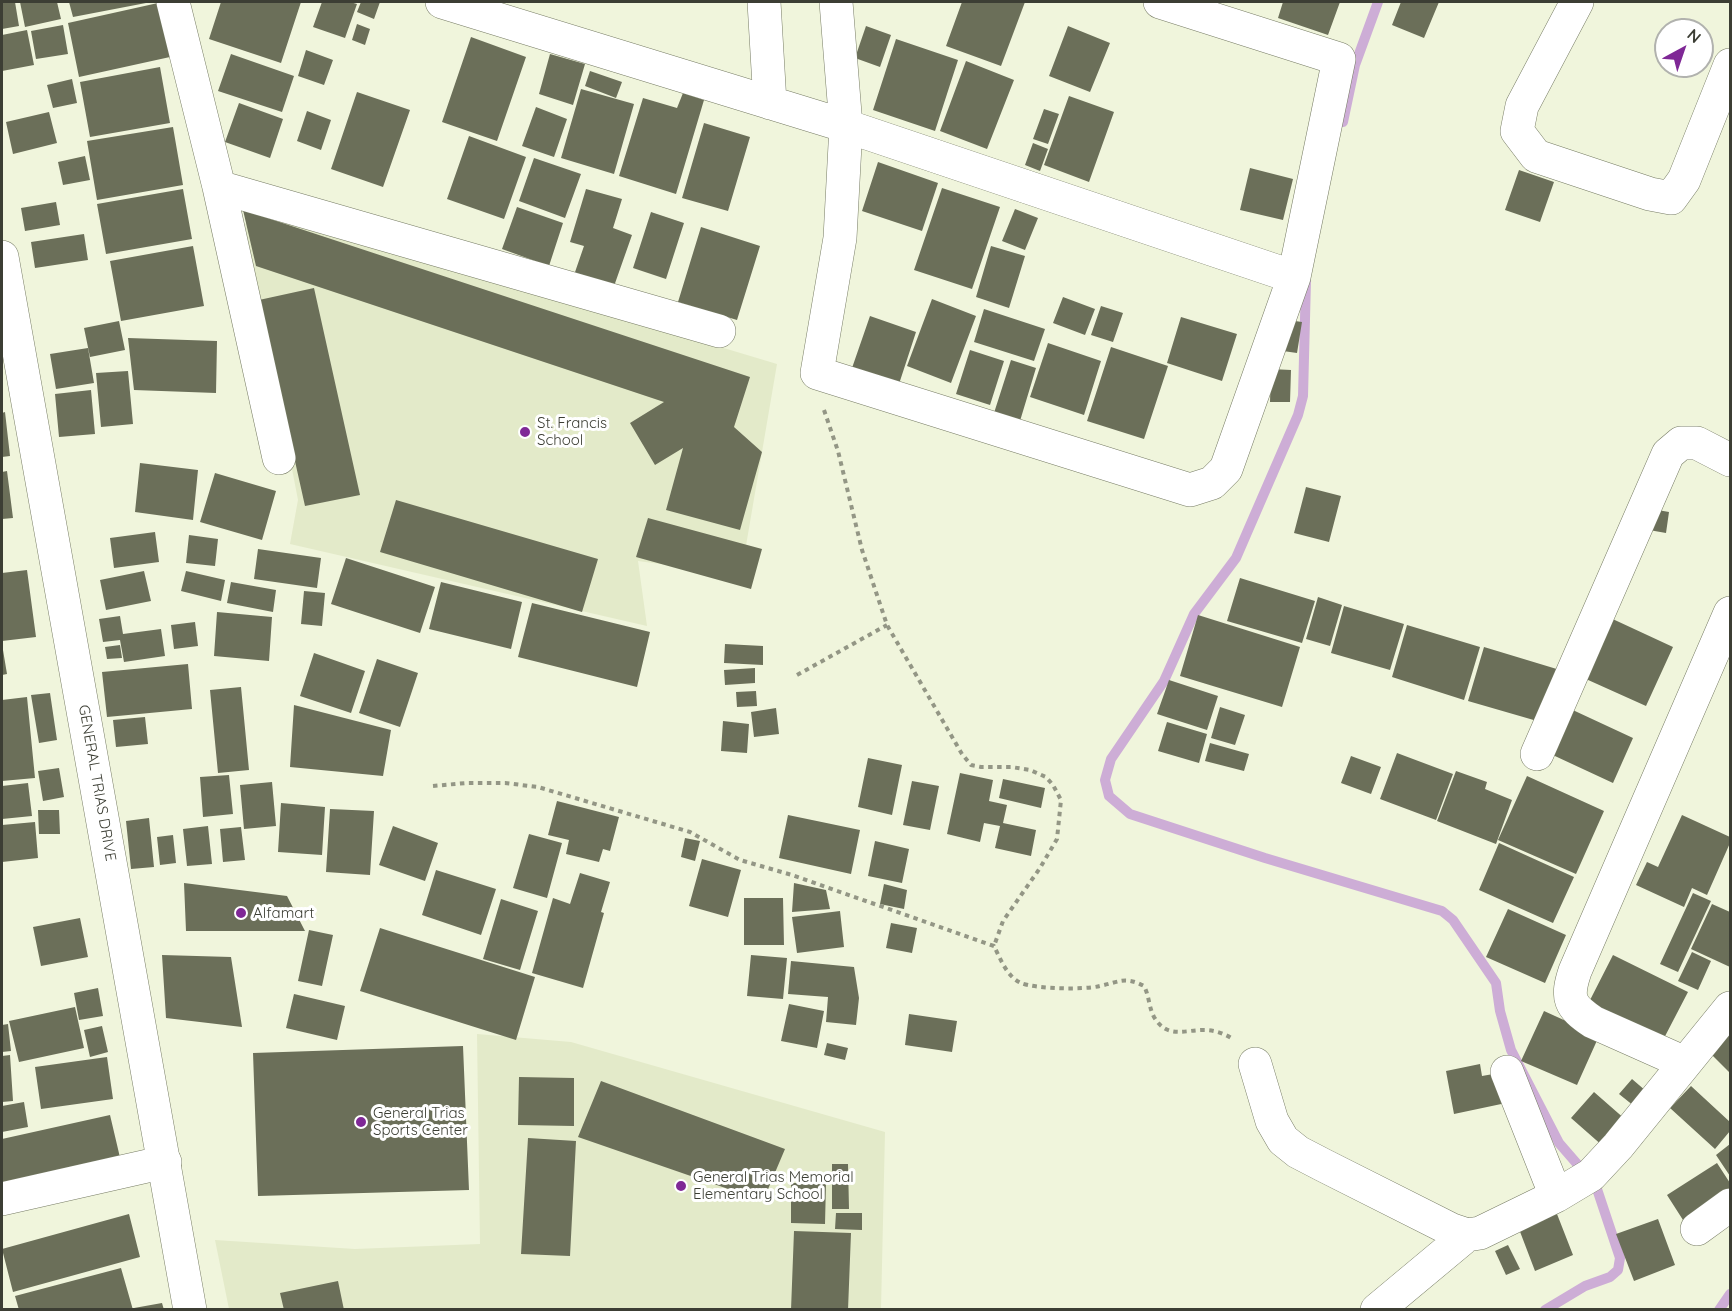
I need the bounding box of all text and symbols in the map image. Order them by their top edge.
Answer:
north arrow [1654,18,1714,78]
text: N [1683,24,1705,47]
place label: St. Francis School [537,414,607,449]
marker: St. Francis School [518,425,532,439]
street label: GENERAL TRIAS DRIVE [74,703,120,863]
place label: Alfamart [253,904,314,922]
marker: Alfamart [234,906,248,920]
place label: General Trias Sports Center [373,1104,468,1139]
marker: General Trias Sports Center [354,1115,368,1129]
place label: General Trias Memorial Elementary School [693,1168,854,1203]
marker: General Trias Memorial Elementary School [674,1179,688,1193]

